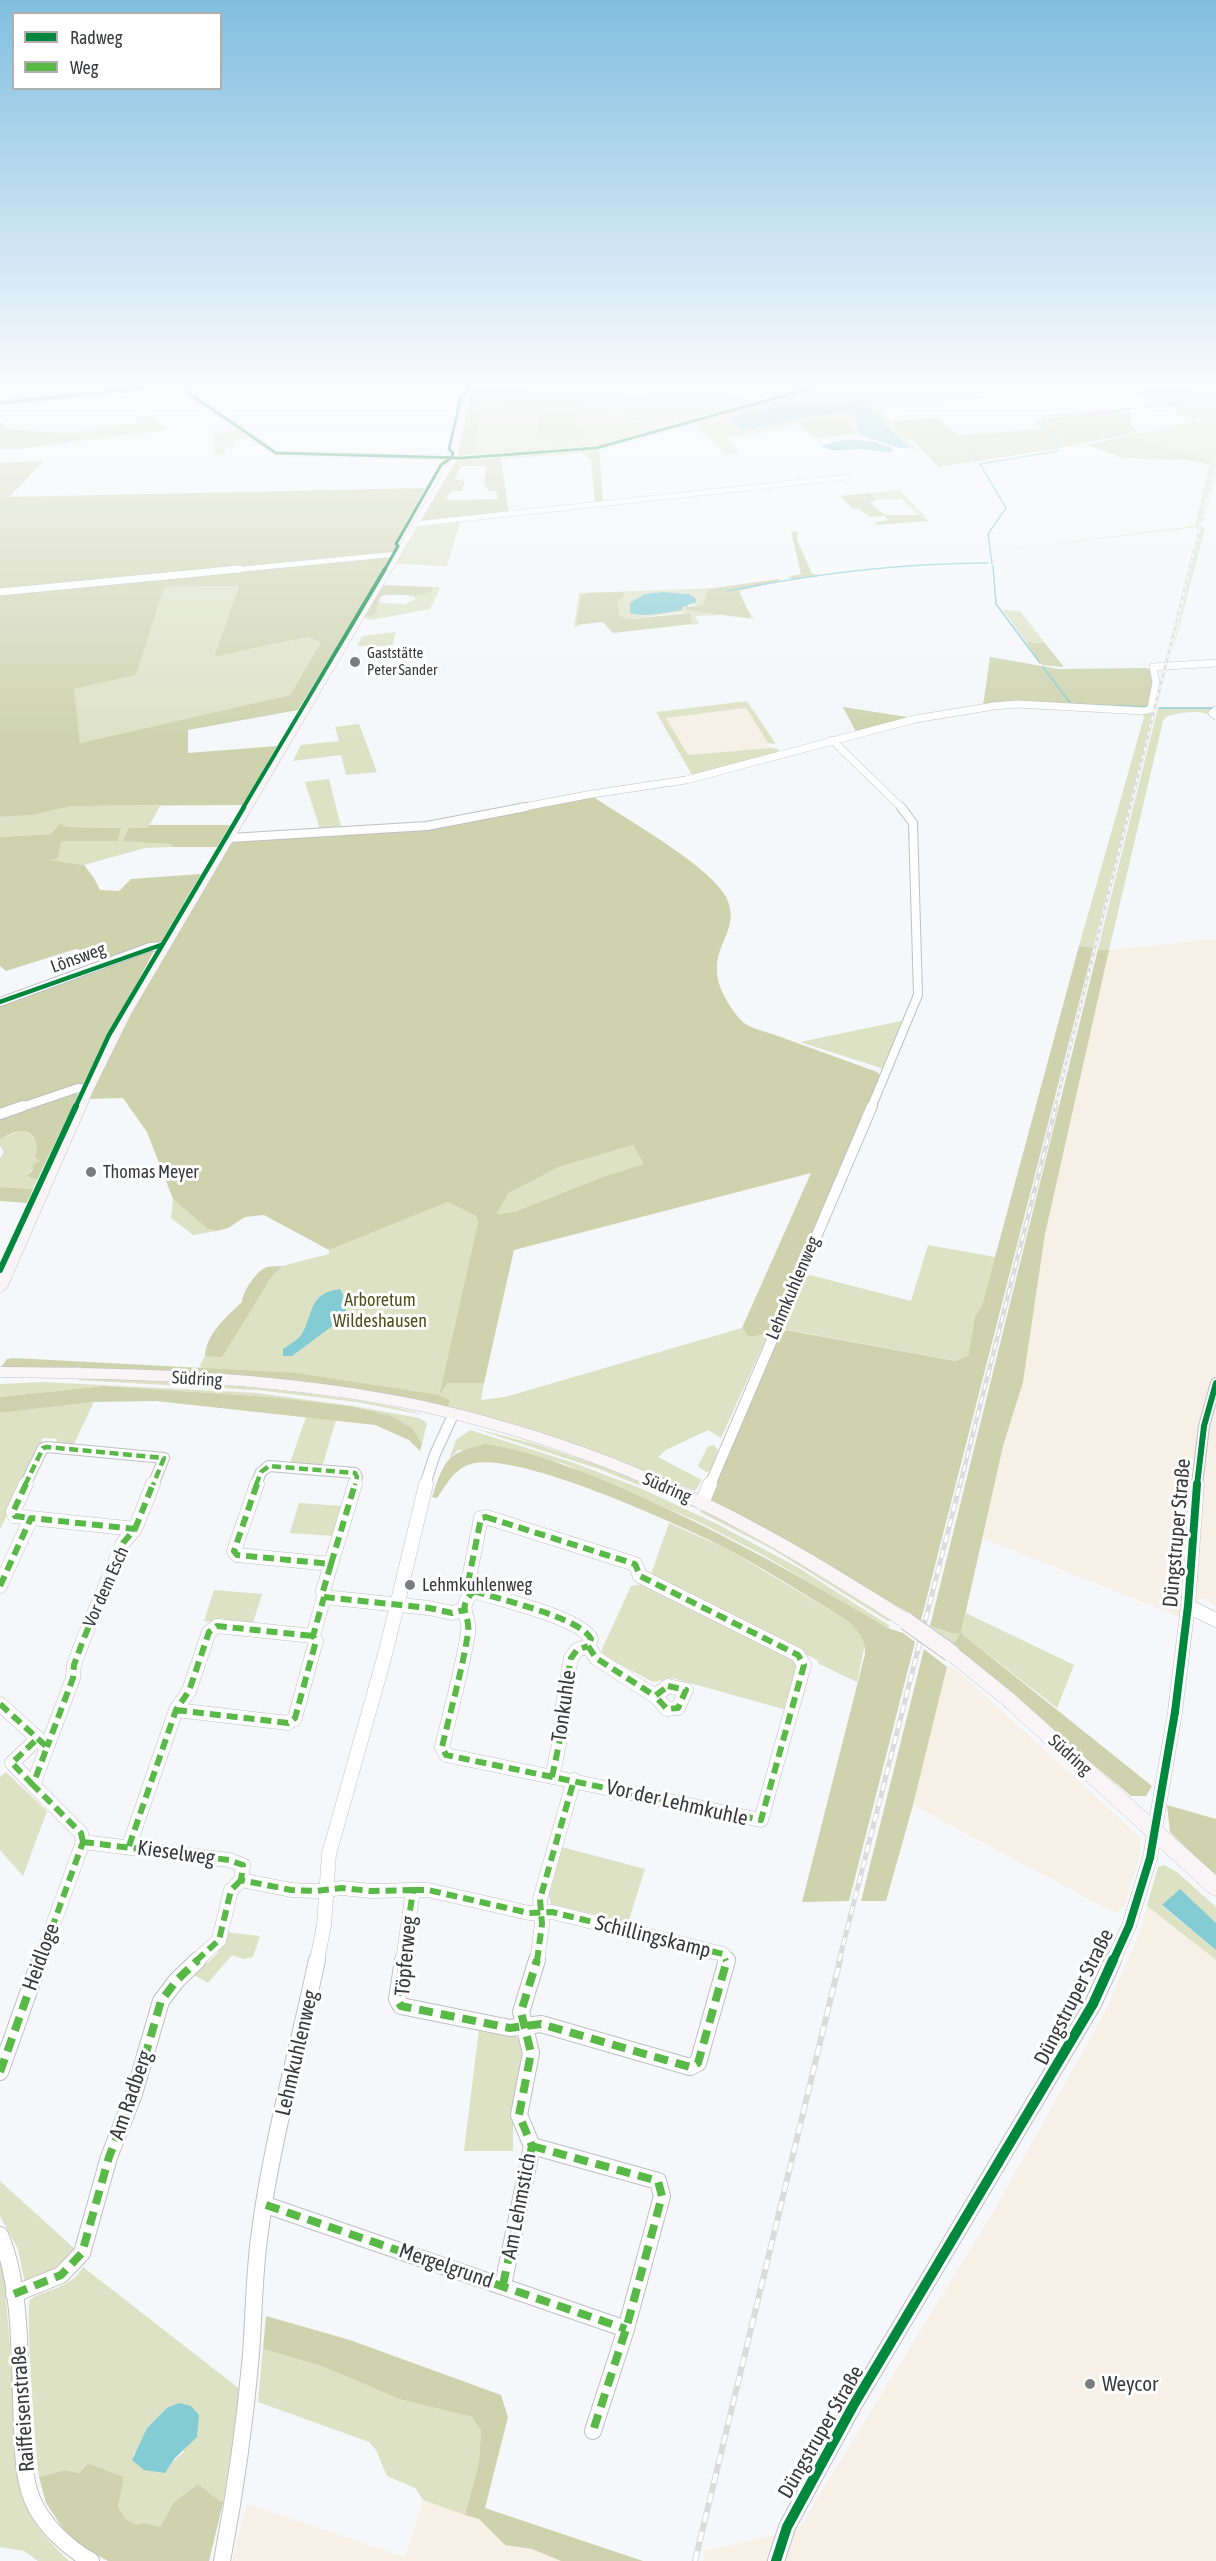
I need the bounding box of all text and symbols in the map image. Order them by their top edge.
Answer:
legend [12,12,222,90]
text: Radweg [70,27,122,48]
text: Weg [70,57,98,78]
place label: Gaststätte Peter Sander [367,644,437,679]
marker: Gaststätte Peter Sander [348,655,362,669]
street label: Lönsweg [48,938,108,978]
place label: Thomas Meyer [103,1161,199,1183]
marker: Thomas Meyer [84,1165,98,1179]
street label: Lehmkuhlenweg [762,1233,824,1343]
park label: Arboretum Wildeshausen [333,1289,427,1332]
street label: Südring [171,1367,223,1391]
street label: Düngstruper Straße [1158,1458,1196,1608]
street label: Südring [639,1468,695,1508]
street label: Vor dem Esch [79,1543,133,1631]
place label: Lehmkuhlenweg [422,1574,532,1596]
marker: Lehmkuhlenweg [403,1578,417,1592]
street label: Tonkuhle [546,1668,582,1744]
street label: Südring [1044,1730,1096,1780]
street label: Vor der Lehmkuhle [604,1774,750,1832]
street label: Kieselweg [136,1835,216,1871]
street label: Schillingskamp [593,1910,713,1964]
street label: Töpferweg [390,1915,422,1997]
street label: Heidloge [17,1920,65,1994]
street label: Düngstruper Straße [1029,1925,1119,2069]
street label: Lehmkuhlenweg [270,1988,324,2118]
street label: Am Radberg [104,2047,158,2143]
street label: Am Lehmstich [496,2151,542,2261]
street label: Mergelgrund [396,2238,496,2294]
street label: Raiffeisenstraße [6,2345,40,2473]
street label: Düngstruper Straße [773,2361,869,2503]
place label: Weycor [1102,2371,1158,2397]
marker: Weycor [1083,2377,1097,2391]

